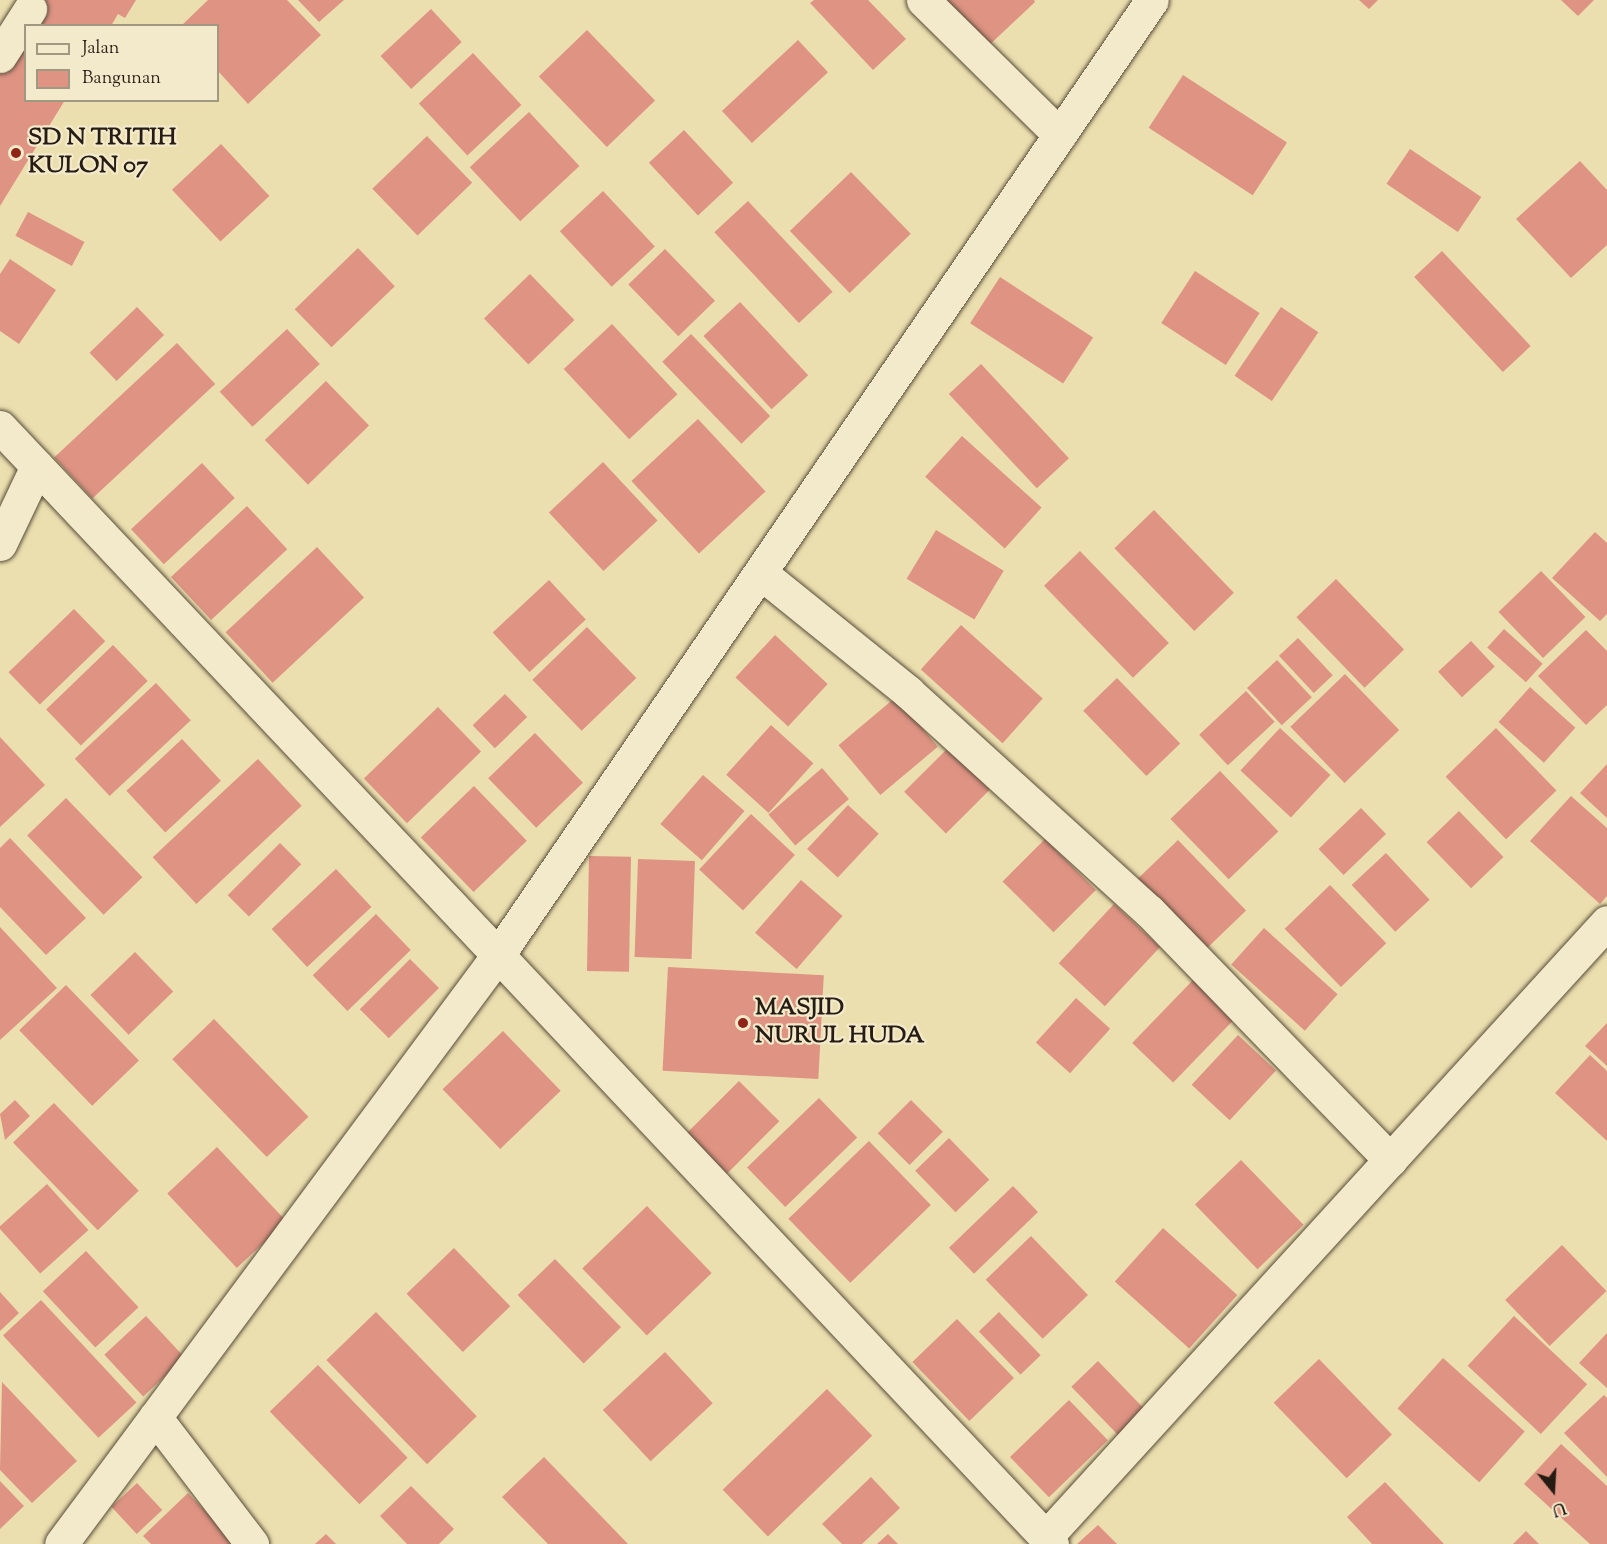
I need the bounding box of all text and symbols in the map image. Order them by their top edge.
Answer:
legend [24,24,219,102]
text: Jalan [82,36,119,62]
text: Bangunan [82,66,161,92]
place label: SD N TRITIH KULON 07 [28,125,176,181]
marker: SD N TRITIH KULON 07 [9,146,23,160]
place label: MASJID NURUL HUDA [755,995,925,1051]
marker: MASJID NURUL HUDA [736,1016,750,1030]
north arrow [1523,1460,1583,1520]
text: U [1549,1495,1568,1521]

